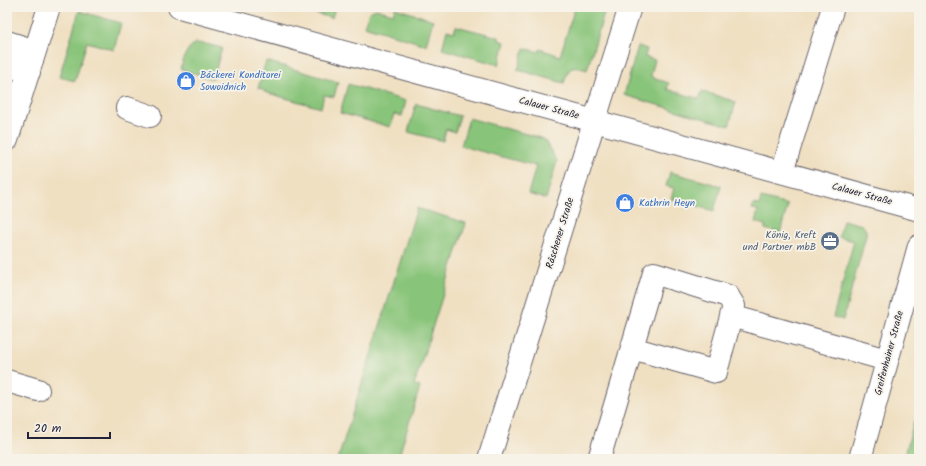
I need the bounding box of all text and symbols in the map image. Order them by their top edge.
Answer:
place label: Bäckerei Konditorei Sowoidnich [200,67,281,95]
shop icon: Bäckerei Konditorei Sowoidnich [175,70,197,92]
street label: Calauer Straße [517,92,581,124]
street label: Calauer Straße [830,178,894,210]
shop icon: Kathrin Heyn [614,192,636,214]
street label: Räschener Straße [542,195,579,271]
place label: Kathrin Heyn [639,195,695,211]
place label: König, Kreft und Partner mbB [743,227,816,255]
office icon: König, Kreft und Partner mbB [819,230,841,252]
street label: Greifenhainer Straße [870,308,908,397]
scale bar [28,414,110,440]
text: 20 m [34,419,62,438]

